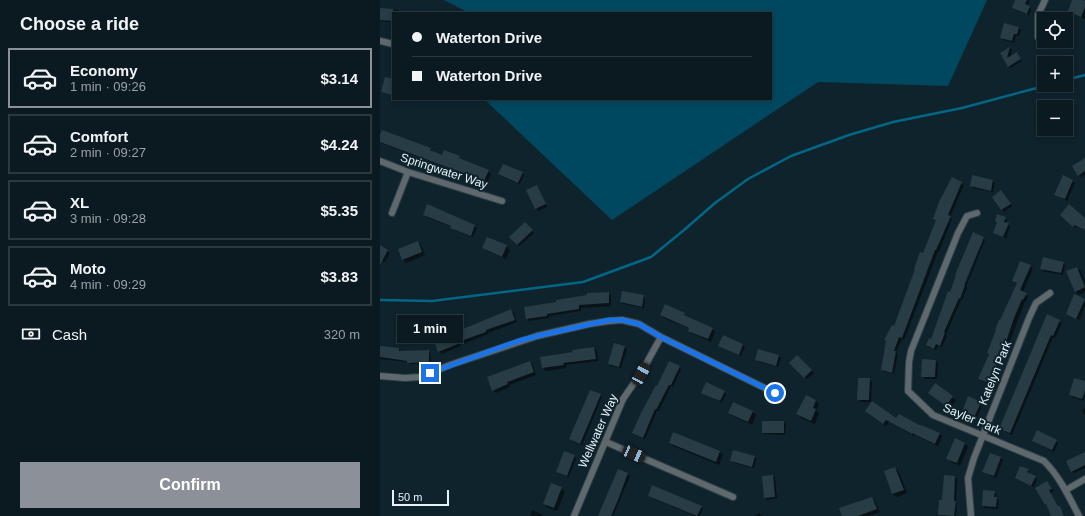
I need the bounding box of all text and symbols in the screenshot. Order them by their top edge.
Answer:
map controls [1037,12,1073,136]
button: locate [1037,12,1073,48]
text: Choose a ride [20,14,139,34]
text: Waterton Drive [436,29,542,46]
button: + [1037,56,1073,92]
icon: car [22,60,58,96]
text: Economy [70,62,138,79]
text: Waterton Drive [436,67,542,84]
text: $3.14 [320,70,358,87]
text: 1 min · 09:26 [70,79,146,94]
button: − [1037,100,1073,136]
icon: car [22,126,58,162]
text: Comfort [70,128,128,145]
text: $4.24 [320,136,358,153]
text: 2 min · 09:27 [70,145,146,160]
street label: Springwater Way [399,150,489,192]
icon: car [22,192,58,228]
text: XL [70,194,89,211]
text: $5.35 [320,202,358,219]
text: 3 min · 09:28 [70,211,146,226]
icon: car [22,258,58,294]
text: Moto [70,260,106,277]
text: $3.83 [320,268,358,285]
text: 4 min · 09:29 [70,277,146,292]
callout: 1 min [397,315,463,343]
text: 1 min [413,321,447,336]
icon: cash [20,323,42,345]
text: Cash [52,326,87,343]
text: 320 m [324,327,360,342]
street label: Katelyn Park [976,338,1015,407]
car [630,361,652,387]
route end [421,364,439,382]
route start [766,384,784,402]
street label: Wellwater Way [575,392,621,470]
street label: Sayler Park [941,400,1004,438]
car [621,444,647,464]
button: Confirm [20,462,360,508]
scale bar [392,488,449,507]
text: 50 m [398,491,422,503]

